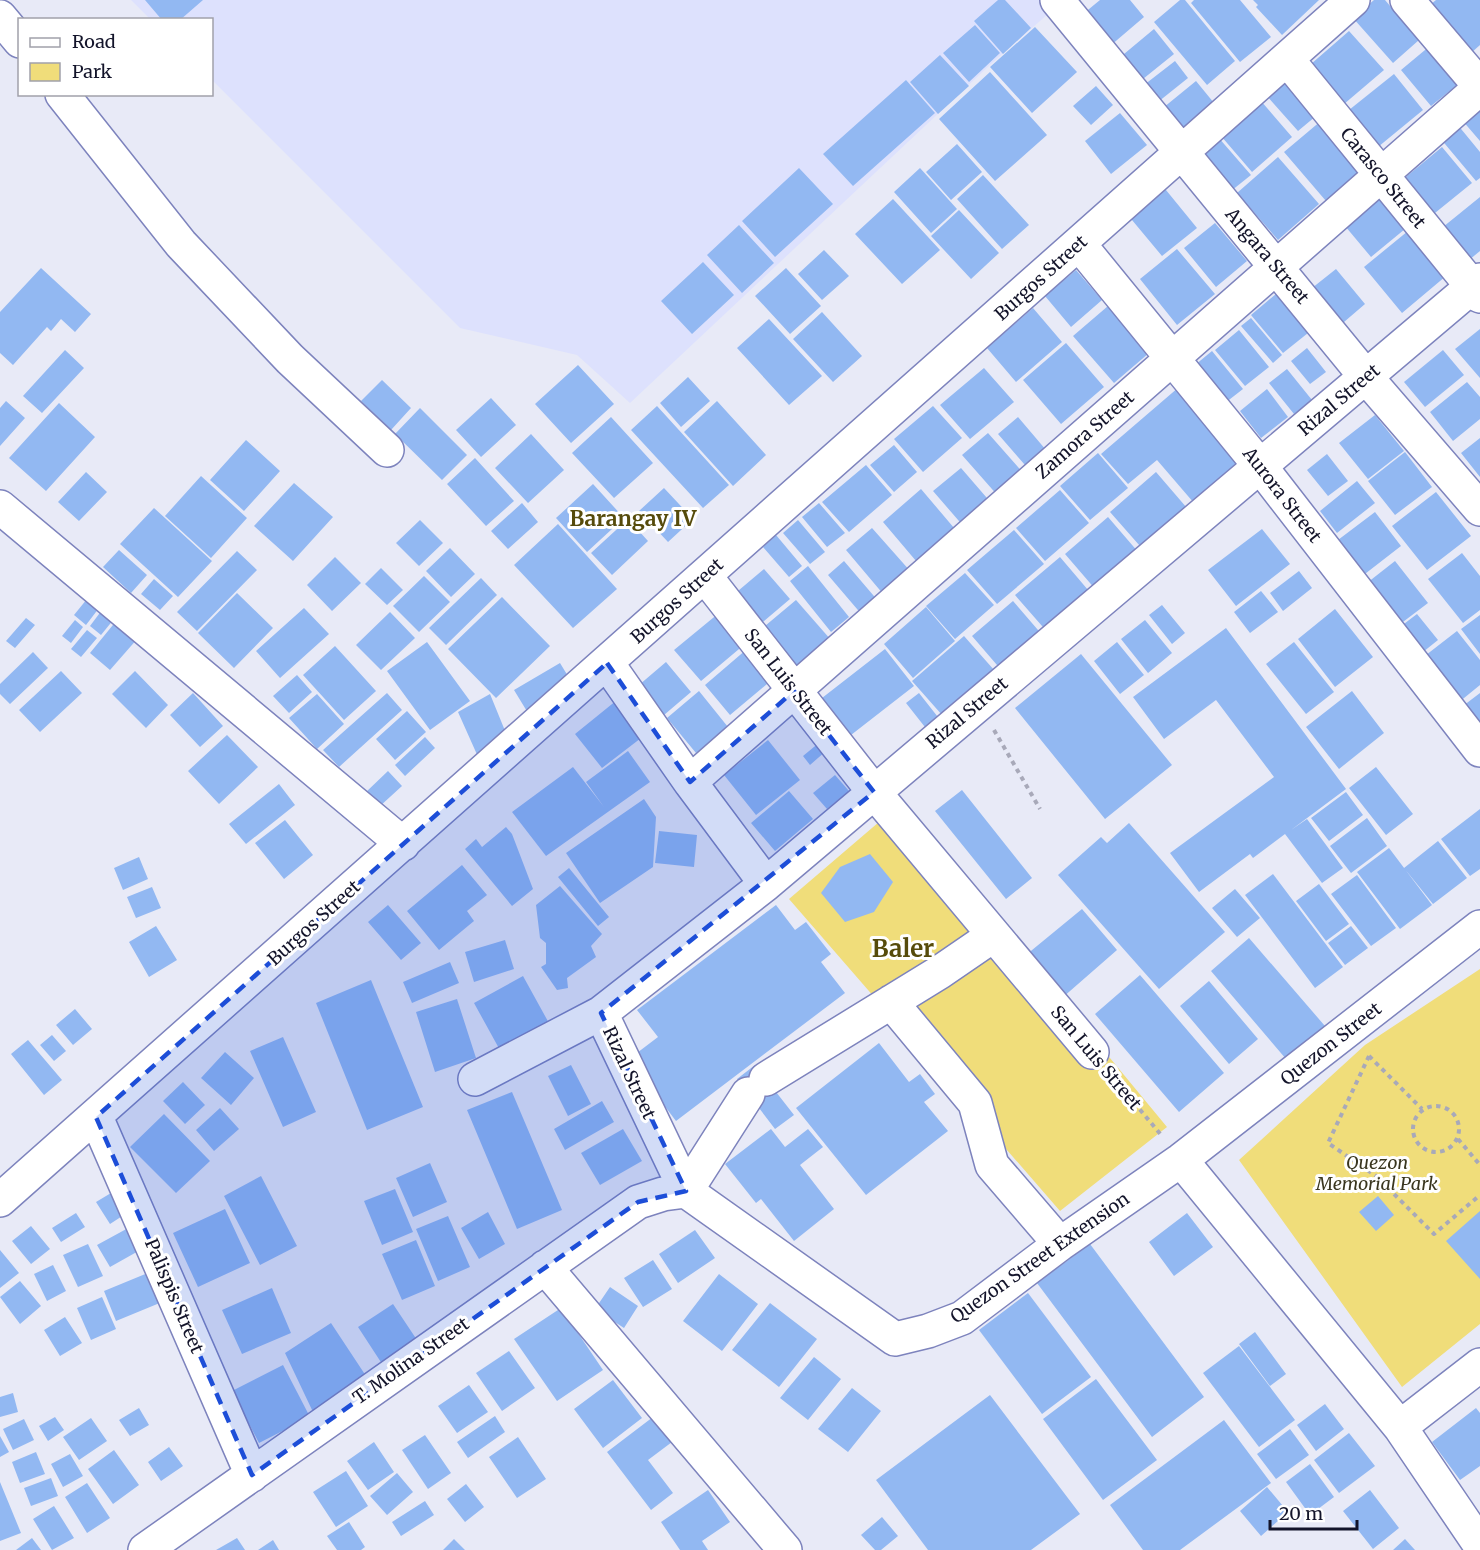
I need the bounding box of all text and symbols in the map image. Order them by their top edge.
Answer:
legend [18,18,213,96]
text: Road [72,30,116,53]
text: Park [72,60,113,83]
street label: Carasco Street [1336,123,1431,233]
street label: Angara Street [1220,202,1314,308]
street label: Burgos Street [990,230,1092,325]
street label: Rizal Street [1293,359,1384,440]
street label: Zamora Street [1031,386,1139,484]
street label: Aurora Street [1237,442,1327,547]
district label: Barangay IV [570,505,697,532]
street label: Burgos Street [626,553,728,648]
street label: San Luis Street [739,624,837,740]
street label: Rizal Street [921,672,1012,753]
street label: Burgos Street [263,875,365,970]
district label: Baler [872,933,934,964]
street label: Quezon Street [1276,997,1386,1090]
street label: San Luis Street [1046,1001,1147,1115]
street label: Rizal Street [598,1023,661,1123]
park label: Quezon Memorial Park [1315,1151,1438,1195]
street label: Quezon Street Extension [946,1187,1134,1328]
street label: Palispis Street [140,1235,209,1357]
street label: T. Molina Street [348,1312,473,1409]
scale bar [1270,1493,1357,1531]
text: 20 m [1279,1502,1323,1525]

